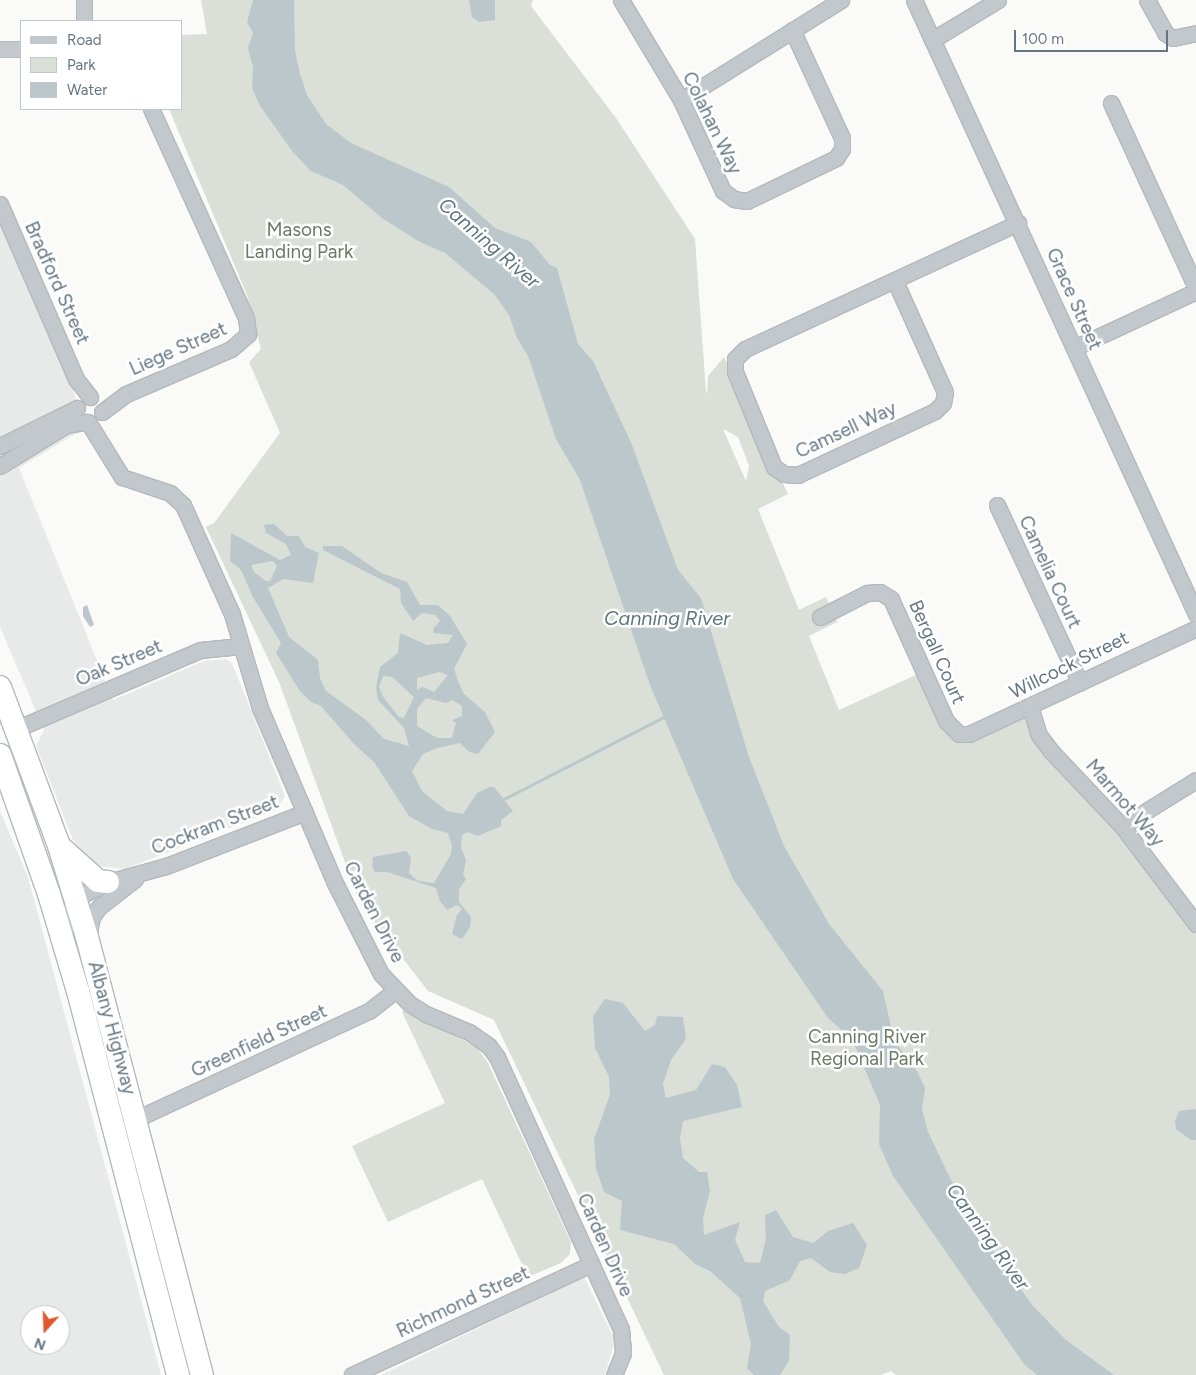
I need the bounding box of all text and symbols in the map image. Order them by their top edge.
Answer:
legend [20,20,182,110]
scale bar [1016,20,1170,52]
text: 100 m [1022,30,1064,48]
text: Road [67,31,102,49]
text: Park [67,56,96,74]
street label: Colahan Way [677,68,747,178]
text: Water [67,81,107,99]
water label: Canning River [434,193,544,293]
street label: Bradford Street [20,218,94,348]
park label: Masons Landing Park [245,219,353,263]
street label: Grace Street [1041,245,1107,353]
street label: Liege Street [126,317,230,381]
street label: Camsell Way [792,397,900,463]
street label: Camelia Court [1014,512,1086,632]
street label: Bergall Court [904,597,970,707]
water label: Canning River [604,606,730,630]
street label: Willcock Street [1006,626,1132,704]
street label: Oak Street [72,635,166,691]
street label: Marmot Way [1081,755,1169,851]
street label: Cockram Street [148,790,282,860]
street label: Carden Drive [339,858,409,966]
street label: Albany Highway [83,959,141,1097]
street label: Greenfield Street [187,1000,331,1082]
park label: Canning River Regional Park [808,1026,926,1070]
water label: Canning River [941,1179,1035,1295]
street label: Carden Drive [572,1190,638,1300]
street label: Richmond Street [393,1261,533,1343]
north arrow [20,1305,70,1355]
text: N [32,1334,48,1353]

